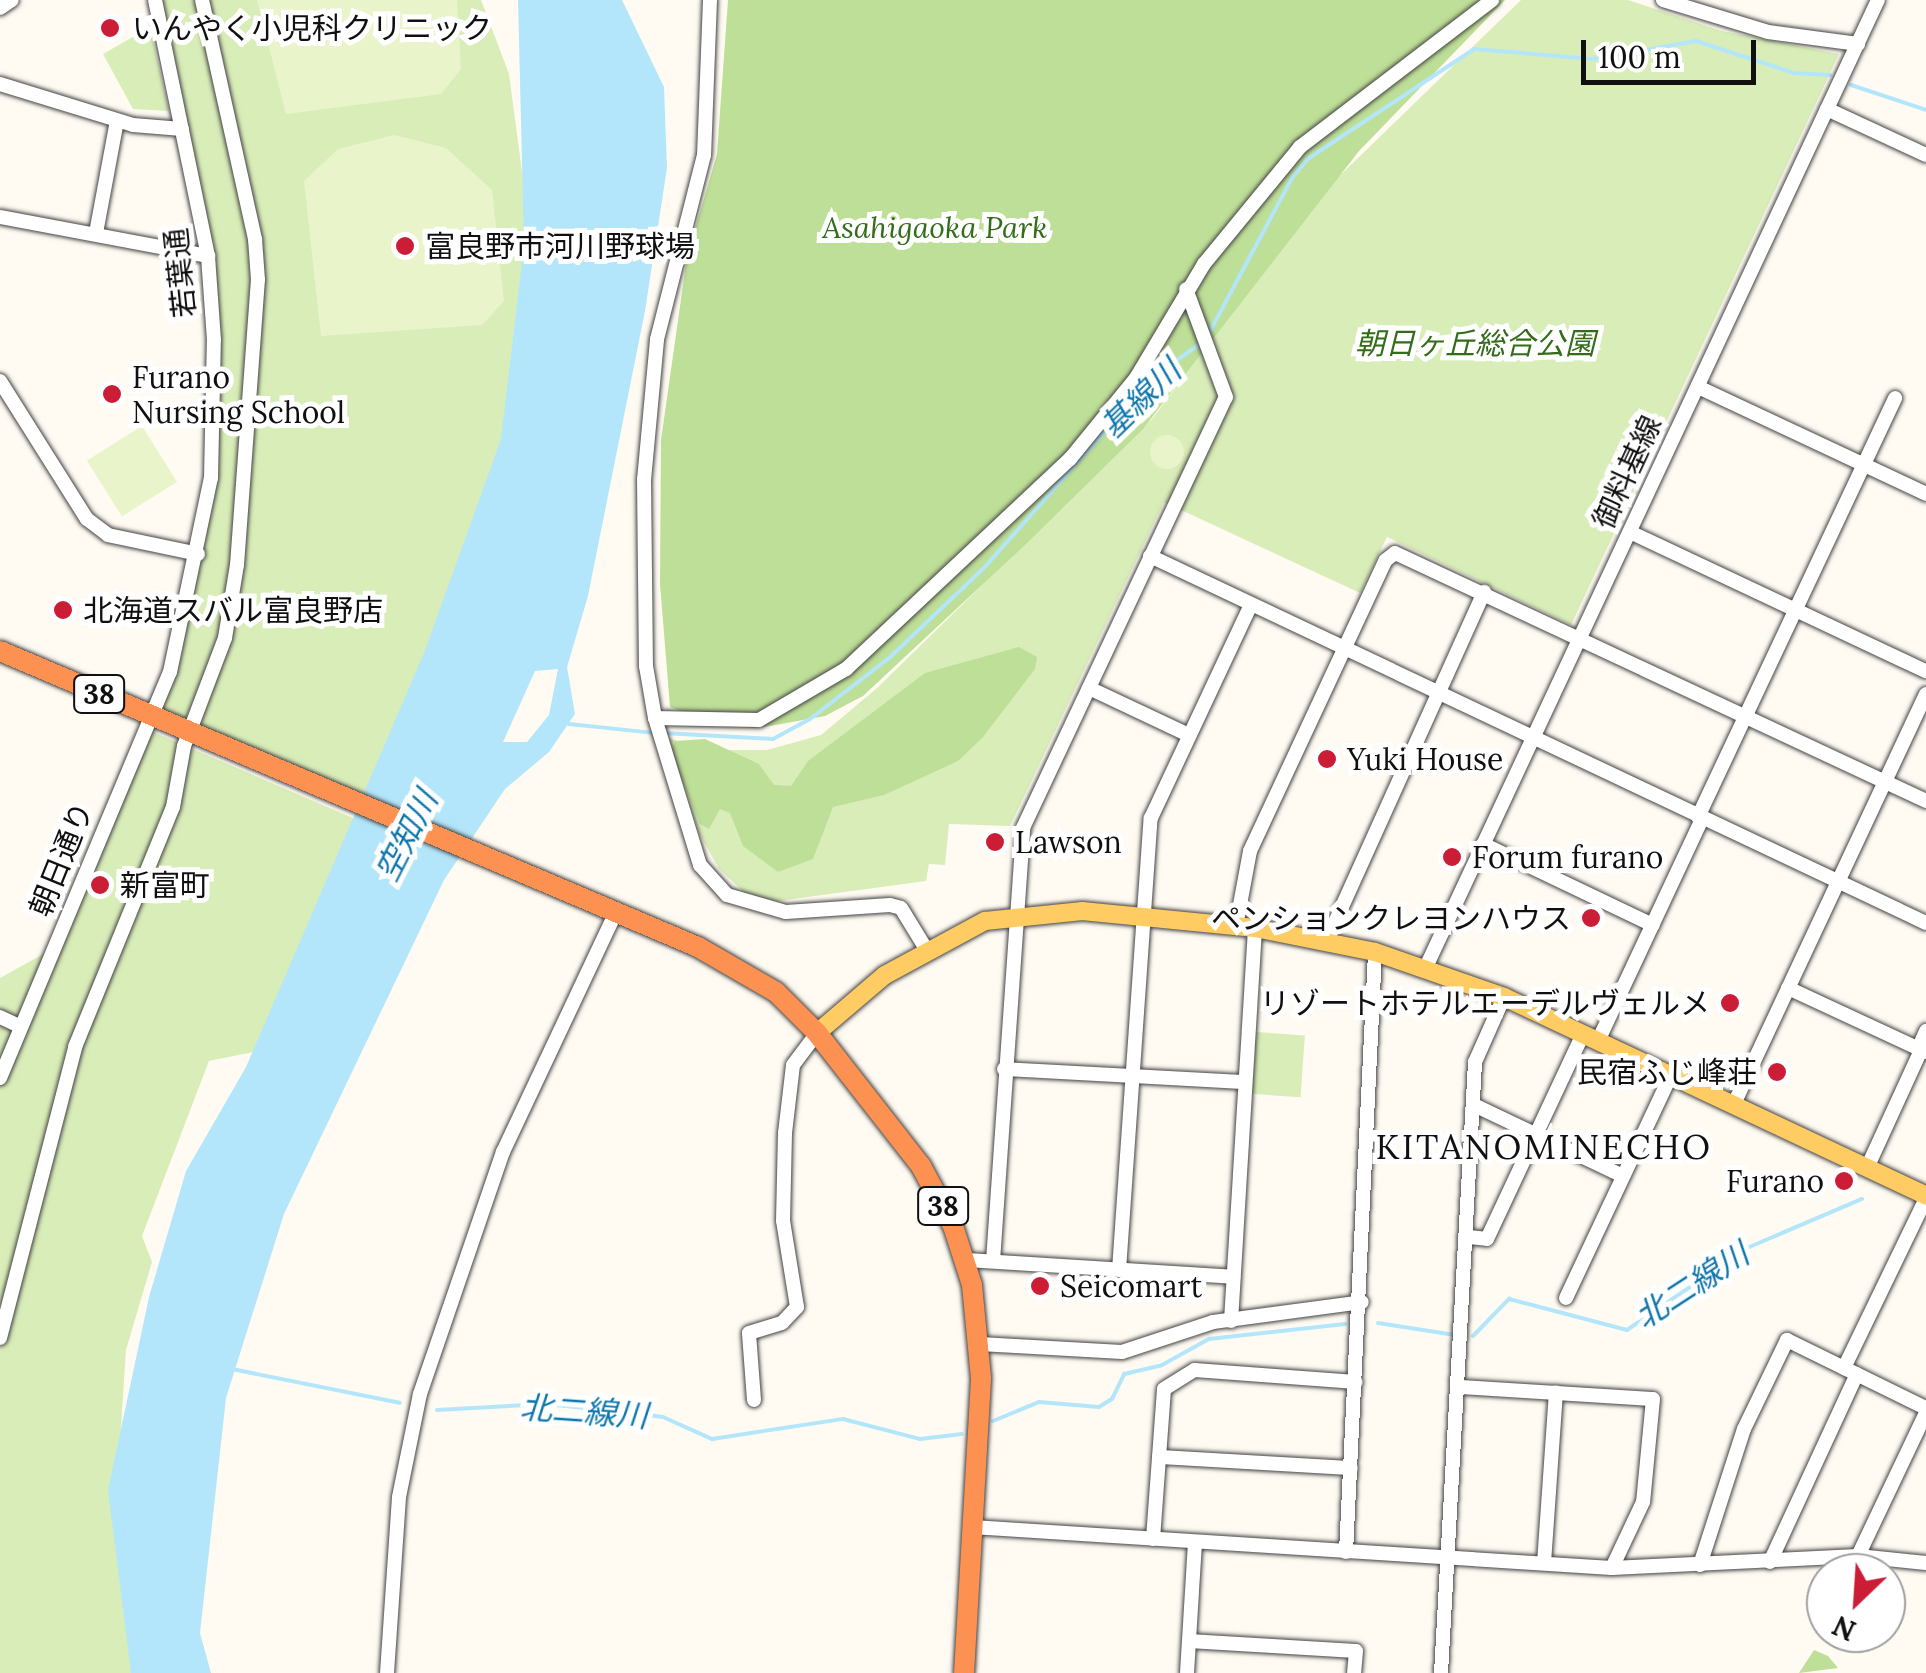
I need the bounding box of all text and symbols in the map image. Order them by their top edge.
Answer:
place label: いんやく小児科クリニック [132,10,492,46]
marker: いんやく小児科クリニック [97,15,123,41]
scale bar [1586,20,1761,82]
text: 100 m [1598,38,1681,76]
park label: Asahigaoka Park [822,209,1048,245]
street label: 若葉通 [157,226,203,320]
place label: 富良野市河川野球場 [425,228,695,264]
marker: 富良野市河川野球場 [394,235,416,257]
park label: 朝日ヶ丘総合公園 [1355,325,1595,361]
water label: 基線川 [1093,352,1189,446]
place label: Furano Nursing School [132,359,345,430]
marker: Furano Nursing School [101,383,123,405]
street label: 御料基線 [1585,410,1669,534]
place label: 北海道スバル富良野店 [83,592,383,628]
marker: 北海道スバル富良野店 [52,599,74,621]
road number: 38 [72,671,126,717]
place label: Yuki House [1347,741,1503,777]
marker: Yuki House [1316,748,1338,770]
water label: 空知川 [368,785,446,887]
street label: 朝日通り [22,797,100,921]
place label: Lawson [1015,824,1122,860]
marker: Lawson [984,831,1006,853]
place label: Forum furano [1472,839,1663,875]
marker: Forum furano [1441,846,1463,868]
place label: 新富町 [120,867,210,903]
marker: 新富町 [89,874,111,896]
place label: ペンションクレヨンハウス [1211,900,1571,936]
marker: ペンションクレヨンハウス [1580,907,1602,929]
place label: リゾートホテルエーデルヴェルメ [1260,985,1710,1021]
marker: リゾートホテルエーデルヴェルメ [1719,992,1741,1014]
place label: 民宿ふじ峰荘 [1577,1054,1757,1090]
marker: 民宿ふじ峰荘 [1766,1061,1788,1083]
district label: KITANOMINECHO [1375,1126,1713,1168]
place label: Furano [1726,1163,1824,1199]
marker: Furano [1833,1170,1855,1192]
road number: 38 [916,1183,970,1229]
water label: 北二線川 [1628,1235,1756,1337]
place label: Seicomart [1060,1268,1202,1304]
marker: Seicomart [1029,1275,1051,1297]
water label: 北二線川 [519,1388,649,1436]
north arrow [1806,1553,1906,1653]
text: N [1827,1607,1862,1649]

